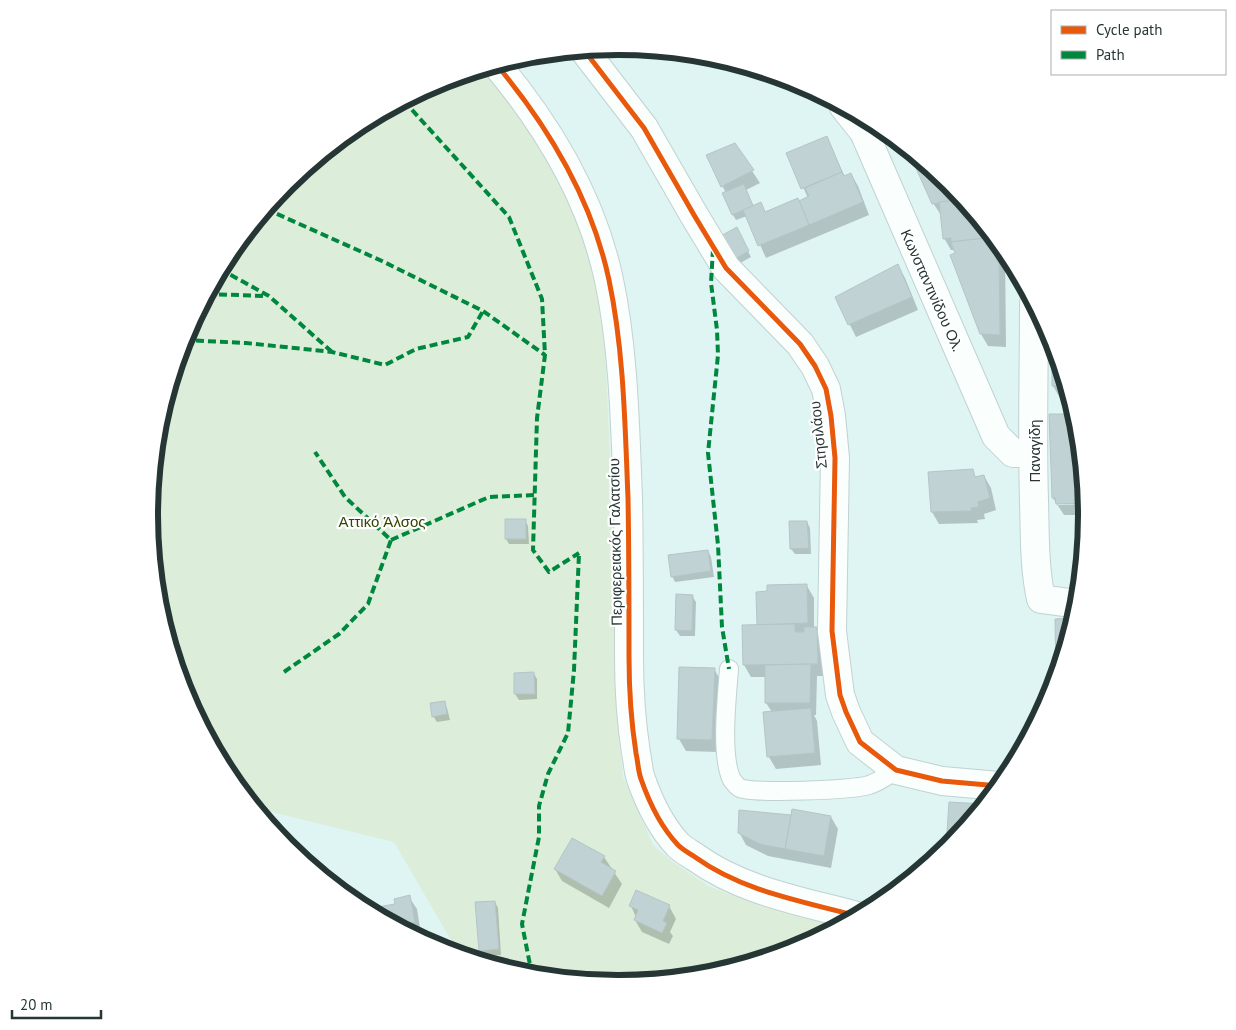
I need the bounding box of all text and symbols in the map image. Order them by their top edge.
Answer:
legend [1051,10,1226,75]
text: Cycle path [1096,20,1162,39]
text: Path [1096,45,1125,64]
street label: Κωνσταντινίδου Ολ. [897,226,967,354]
street label: Στησιλάου [805,400,831,470]
street label: Παναγίδη [1025,419,1044,483]
street label: Περιφερειακός Γαλατσίου [604,458,626,626]
park label: Αττικό Άλσος [339,512,425,531]
scale bar [12,988,101,1020]
text: 20 m [20,995,53,1014]

